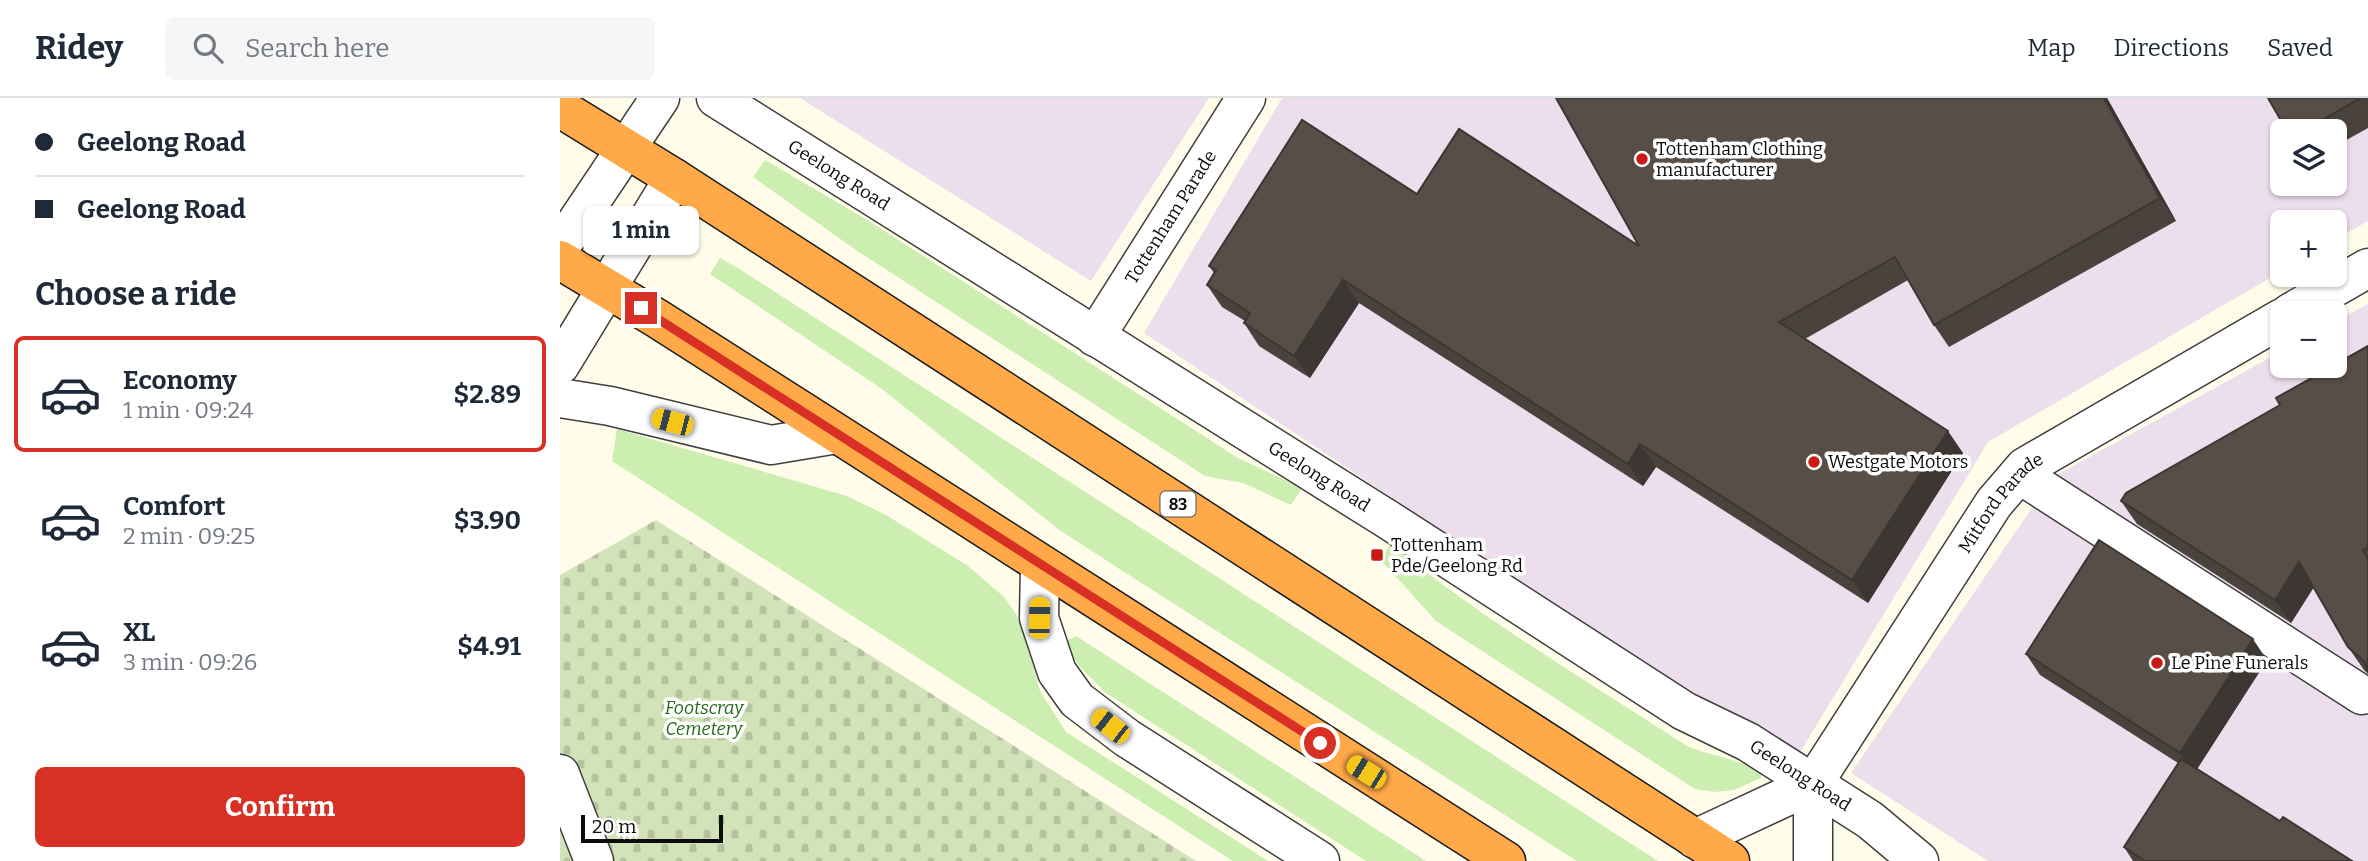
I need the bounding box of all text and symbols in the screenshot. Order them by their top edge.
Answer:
search box [165,17,655,80]
text: Ridey [35,28,123,68]
icon: search [189,29,227,67]
text: Search here [245,33,389,64]
text: Map [2027,34,2076,62]
text: Directions [2114,34,2229,62]
text: Saved [2267,34,2333,62]
map controls [2270,119,2347,378]
button: layers [2270,119,2347,196]
text: Geelong Road [77,127,246,158]
street label: Geelong Road [784,135,894,215]
place label: Tottenham Clothing manufacturer [1656,138,1823,181]
street label: Tottenham Parade [1120,146,1221,288]
marker: Tottenham Clothing manufacturer [1634,151,1650,167]
text: Geelong Road [77,194,246,225]
callout: 1 min [583,206,699,256]
button: + [2270,210,2347,287]
text: 1 min [612,216,670,244]
text: Choose a ride [35,275,236,313]
route end [625,292,657,324]
button: − [2270,301,2347,378]
icon: car [39,363,102,426]
text: Economy [123,365,237,396]
text: $2.89 [454,379,521,410]
text: 1 min · 09:24 [123,396,253,424]
car [649,406,696,438]
street label: Geelong Road [1264,436,1374,517]
street label: Mitford Parade [1954,448,2047,557]
place label: Westgate Motors [1828,451,1968,473]
marker: Westgate Motors [1806,454,1822,470]
icon: car [39,489,102,552]
text: Comfort [123,491,226,522]
road number: 83 [1160,492,1196,516]
text: $3.90 [454,505,521,536]
text: 2 min · 09:25 [123,522,255,550]
place label: Tottenham Pde/Geelong Rd [1391,534,1523,577]
marker: Tottenham Pde/Geelong Rd [1369,547,1385,563]
car [1029,597,1050,639]
icon: car [39,615,102,678]
text: XL [123,617,155,648]
text: $4.91 [457,631,521,662]
text: 3 min · 09:26 [123,648,257,676]
place label: Le Pine Funerals [2171,652,2308,674]
marker: Le Pine Funerals [2149,655,2165,671]
park label: Footscray Cemetery [665,697,744,740]
car [1087,705,1134,747]
route start [1304,727,1336,759]
street label: Geelong Road [1746,735,1855,816]
car [1343,752,1390,792]
button: Confirm [35,767,525,847]
scale bar [581,812,723,844]
text: 20 m [592,815,636,838]

